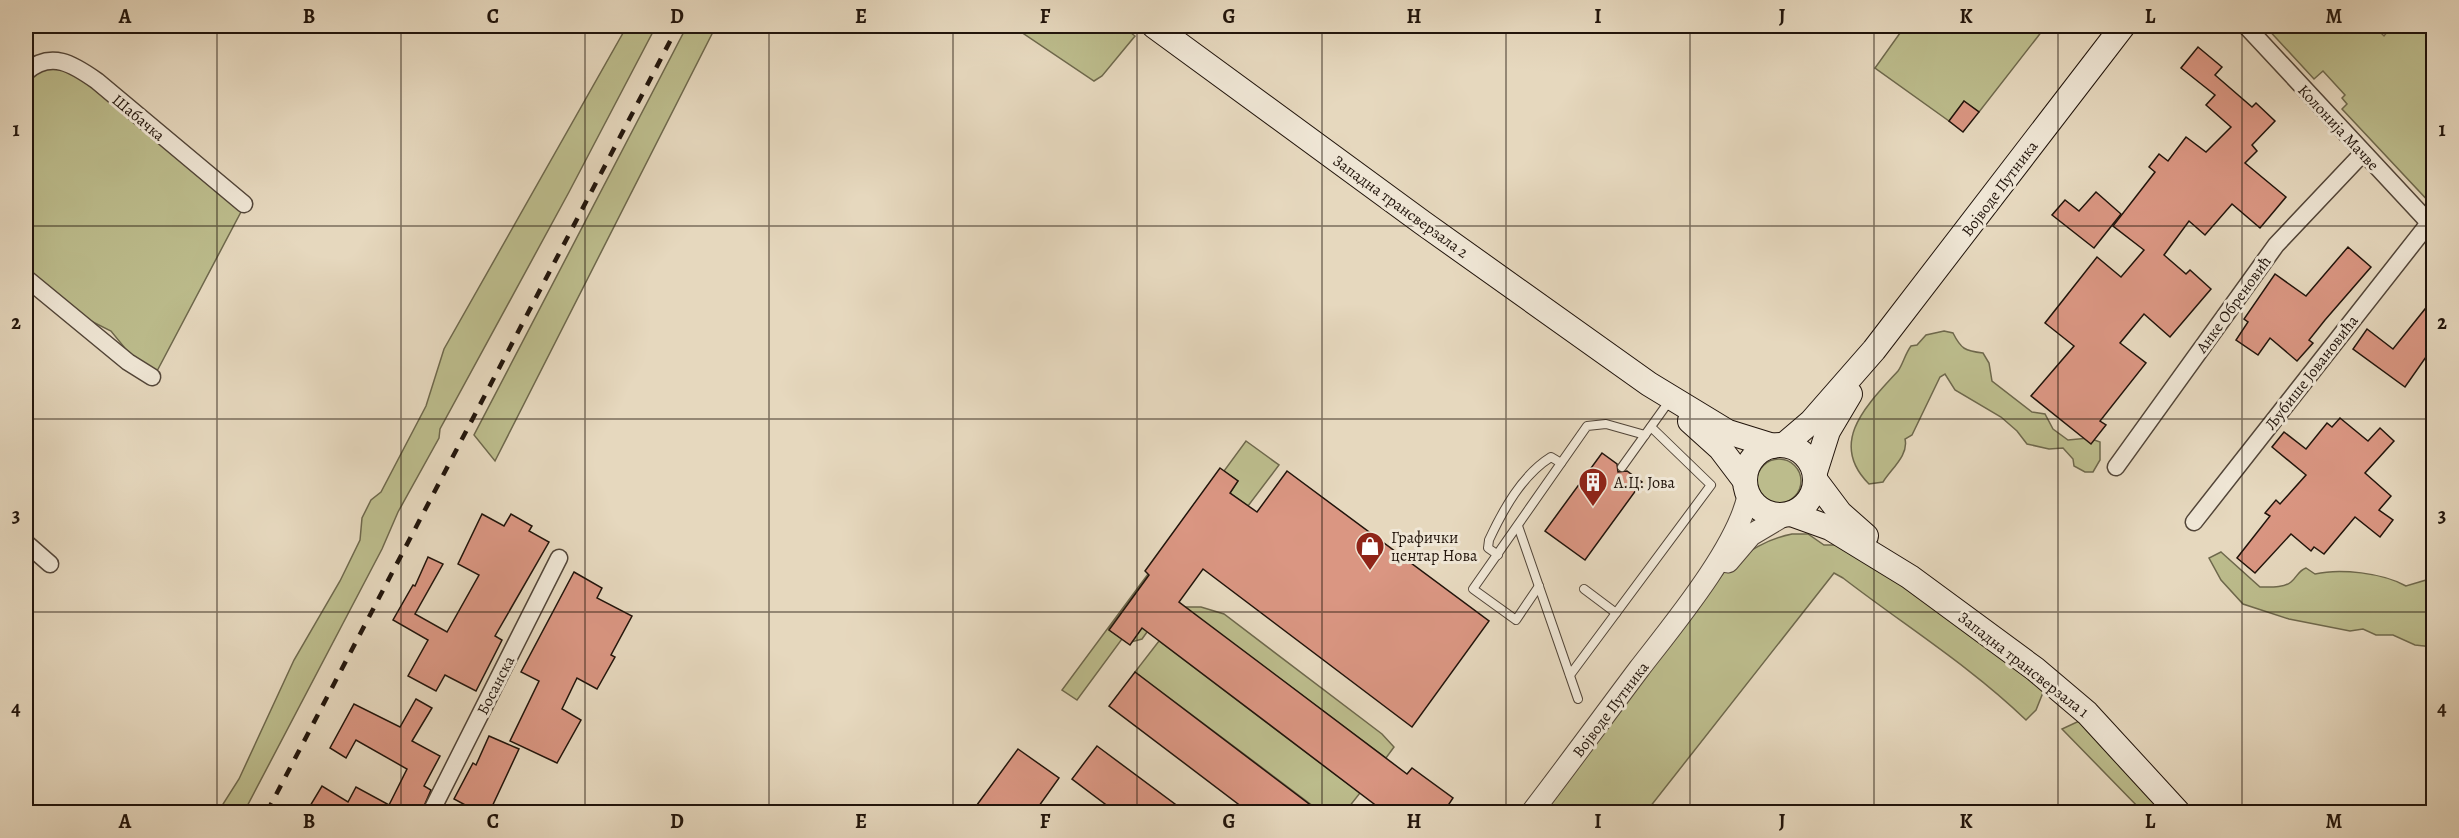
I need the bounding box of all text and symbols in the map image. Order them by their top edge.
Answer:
text: A [118,3,132,30]
text: B [303,3,315,30]
text: C [487,3,499,30]
text: D [670,3,684,30]
text: E [855,3,867,30]
text: F [1040,3,1051,30]
text: G [1222,3,1236,30]
text: H [1407,3,1422,30]
text: I [1594,3,1602,30]
text: J [1779,3,1786,30]
text: K [1959,3,1973,30]
text: L [2145,3,2156,30]
text: M [2326,3,2343,30]
street label: Колонија Мачве [2293,80,2384,176]
street label: Шабачка [107,89,170,147]
text: 1 [12,116,20,143]
text: 1 [2438,116,2446,143]
street label: Војводе Путника [1956,136,2043,241]
street label: Западна трансверзала 2 [1328,150,1473,264]
street label: Анке Обреновић [2191,251,2277,358]
text: 2 [11,309,21,336]
text: 2 [2437,309,2447,336]
street label: Љубише Јовановића [2260,310,2364,435]
building icon: А.Ц. Јова [1577,466,1609,508]
place label: А.Ц. Јова [1613,472,1676,494]
text: 3 [12,502,20,529]
text: 3 [2438,502,2446,529]
place label: Графички центар Нова [1391,527,1478,567]
shop icon: Графички центар Нова [1354,530,1386,572]
street label: Западна трансверзала 1 [1953,607,2094,723]
street label: Босанска [472,652,520,719]
street label: Војводе Путника [1567,657,1654,762]
text: 4 [11,695,21,722]
text: 4 [2437,695,2447,722]
text: A [118,808,132,835]
text: B [303,808,315,835]
text: C [487,808,499,835]
text: D [670,808,684,835]
text: E [855,808,867,835]
text: F [1040,808,1051,835]
text: G [1222,808,1236,835]
text: H [1407,808,1422,835]
text: I [1594,808,1602,835]
text: J [1779,808,1786,835]
text: K [1959,808,1973,835]
text: L [2145,808,2156,835]
text: M [2326,808,2343,835]

